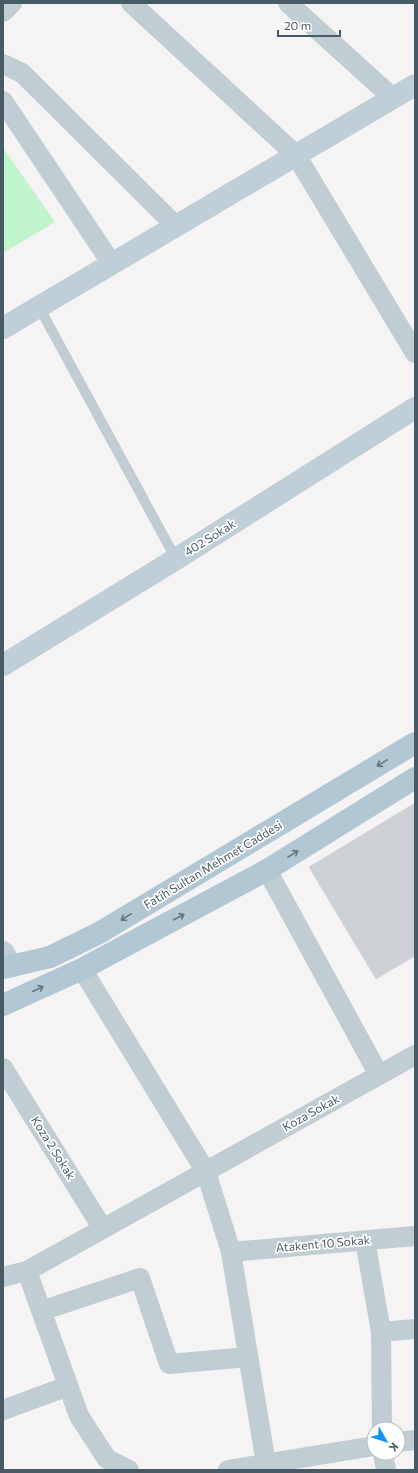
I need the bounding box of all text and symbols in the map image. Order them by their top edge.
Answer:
scale bar [278,12,340,38]
text: 20 m [284,18,311,32]
street label: 402 Sokak [181,516,238,558]
one-way arrow [376,760,388,768]
street label: Fatih Sultan Mehmet Caddesi [141,817,284,911]
one-way arrow [287,850,299,858]
one-way arrow [120,913,132,921]
one-way arrow [173,913,185,920]
one-way arrow [32,985,44,992]
street label: Koza Sokak [280,1091,342,1133]
street label: Koza 2 Sokak [29,1113,79,1182]
street label: Atakent 10 Sokak [275,1232,371,1254]
north arrow [366,1421,406,1461]
text: K [386,1441,402,1455]

